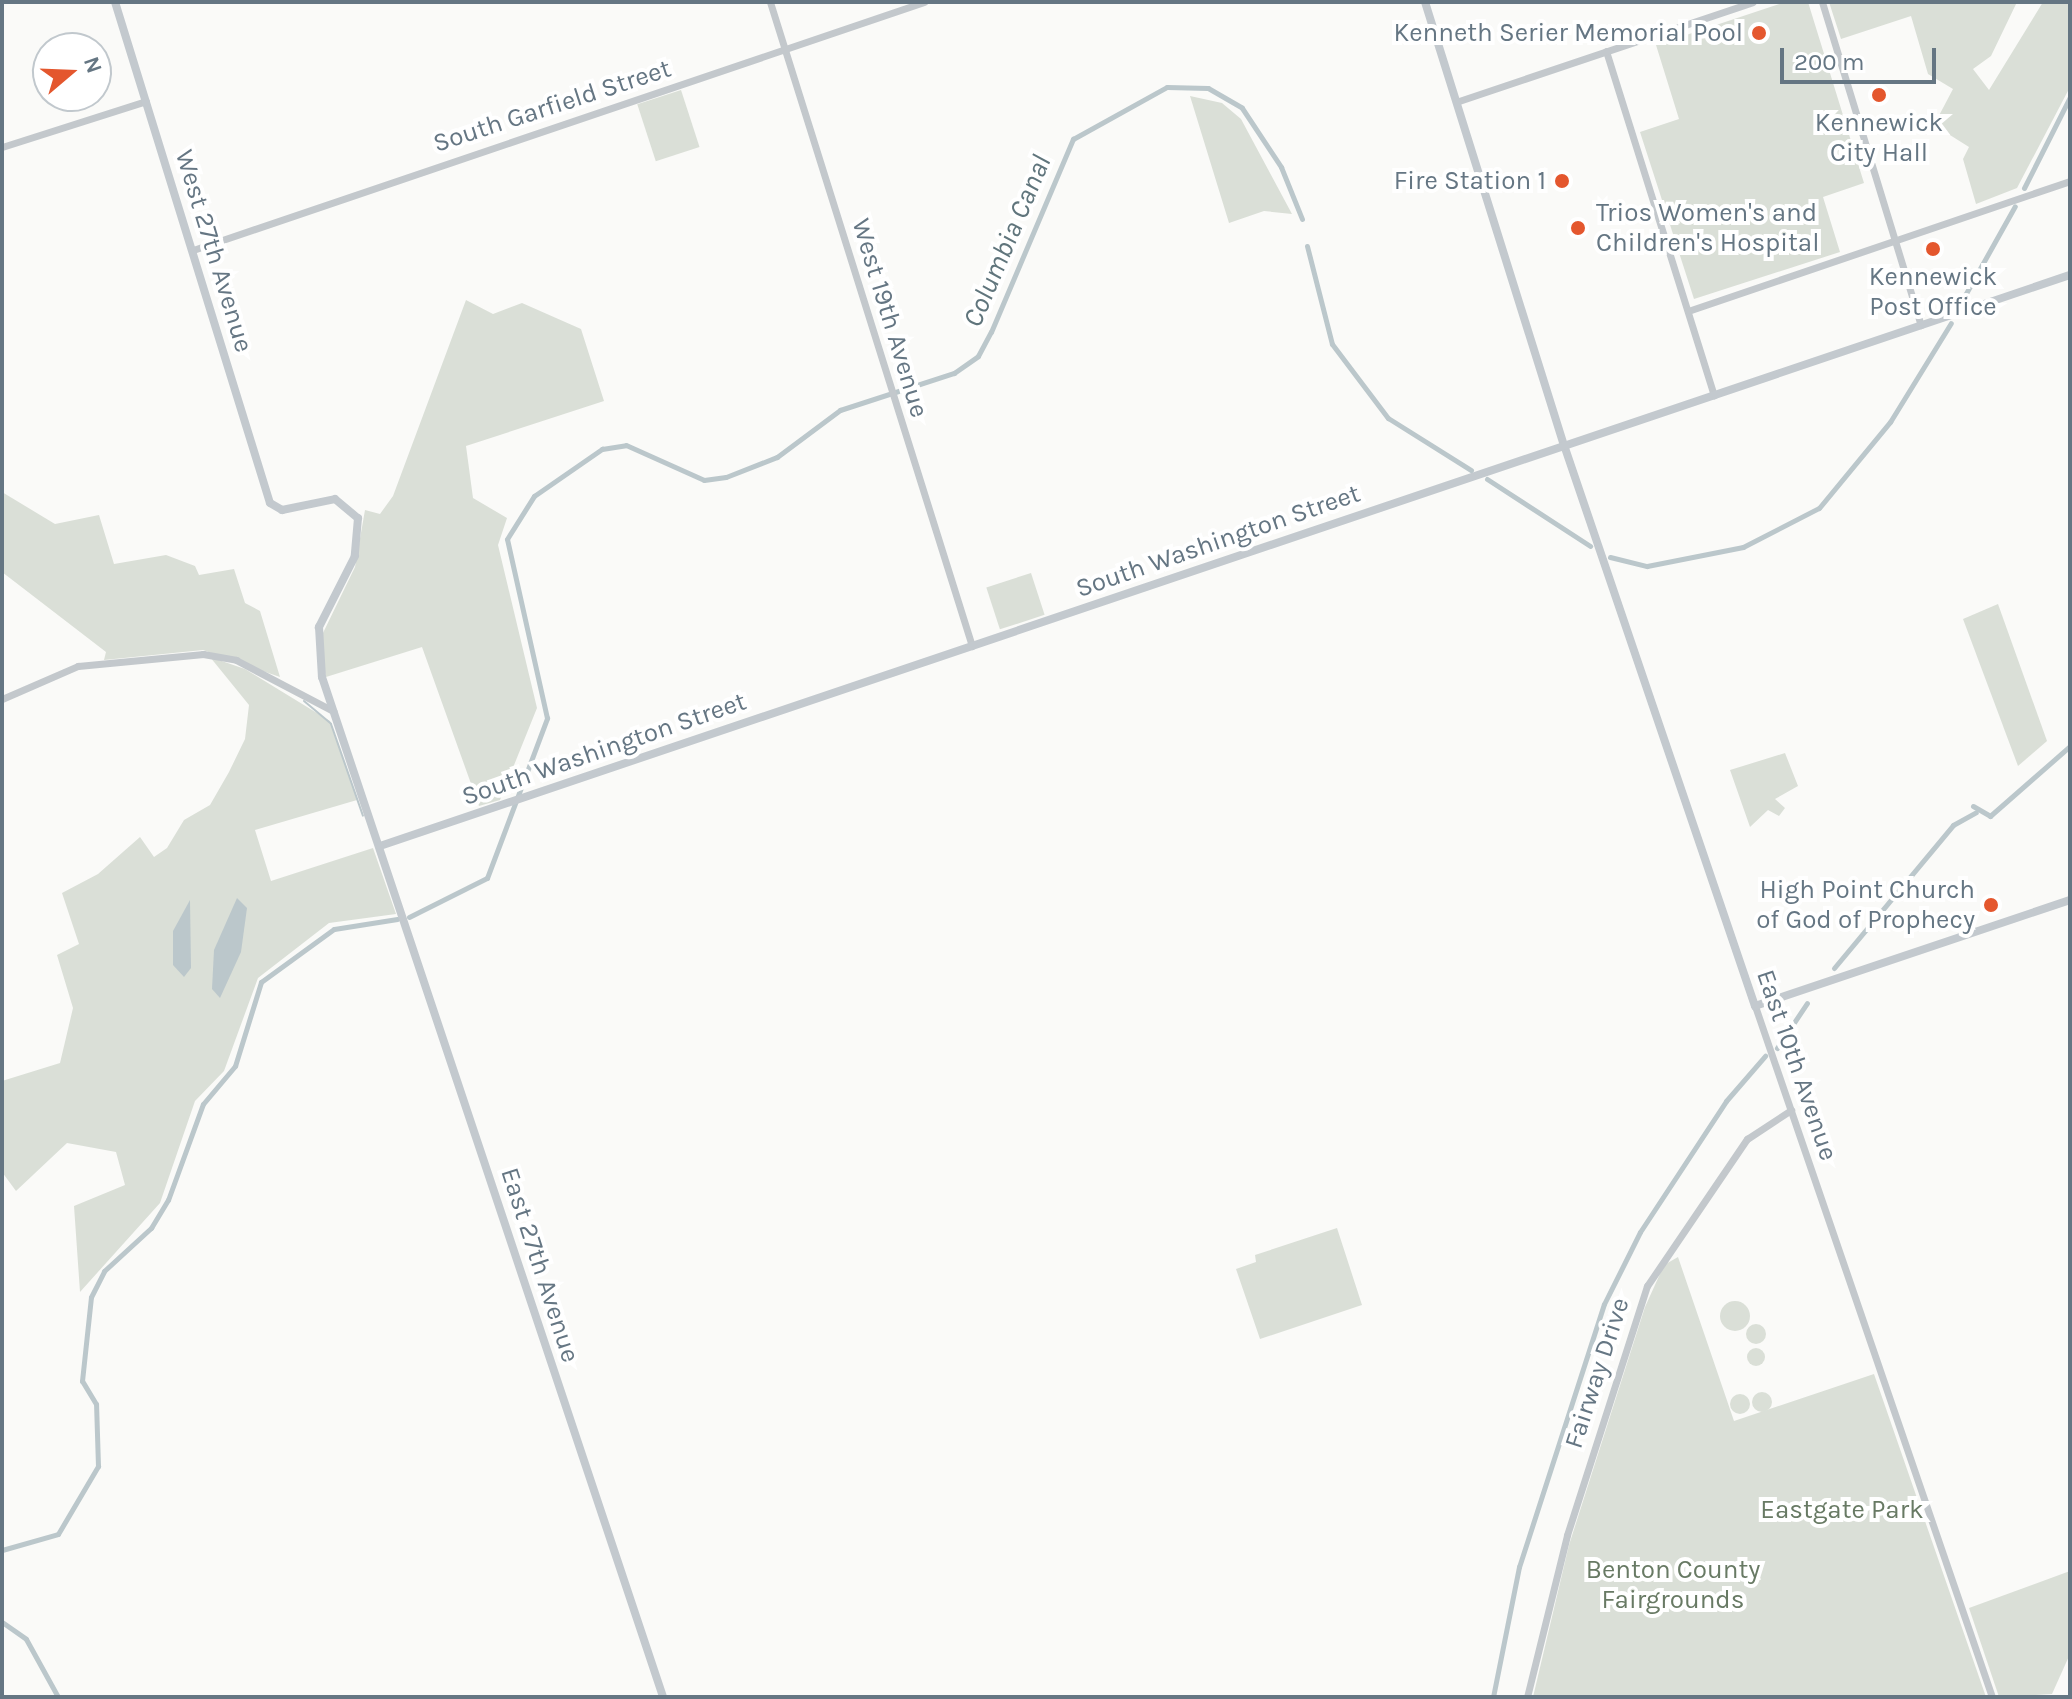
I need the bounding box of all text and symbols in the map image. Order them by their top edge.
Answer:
place label: Kenneth Serier Memorial Pool [1393,17,1743,49]
marker: Kenneth Serier Memorial Pool [1750,24,1768,42]
north arrow [32,32,112,112]
scale bar [1784,32,1940,82]
text: 200 m [1794,48,1865,76]
text: N [78,53,108,77]
street label: South Garfield Street [429,53,675,159]
marker: Kennewick City Hall [1870,86,1888,104]
place label: Kennewick City Hall [1815,107,1943,168]
street label: West 27th Avenue [168,146,260,356]
water label: Columbia Canal [956,150,1058,332]
place label: Fire Station 1 [1394,165,1546,197]
marker: Fire Station 1 [1553,172,1571,190]
place label: Trios Women's and Children's Hospital [1596,197,1819,258]
street label: West 19th Avenue [845,215,935,421]
marker: Trios Women's and Children's Hospital [1567,217,1589,239]
marker: Kennewick Post Office [1924,240,1942,258]
place label: Kennewick Post Office [1869,261,1997,322]
street label: South Washington Street [1072,478,1364,604]
street label: South Washington Street [458,686,750,812]
place label: High Point Church of God of Prophecy [1756,874,1975,936]
marker: High Point Church of God of Prophecy [1982,896,2000,914]
street label: East 10th Avenue [1750,965,1844,1165]
street label: East 27th Avenue [494,1164,586,1366]
street label: Fairway Drive [1558,1294,1636,1452]
park label: Eastgate Park [1760,1494,1924,1526]
park label: Benton County Fairgrounds [1586,1554,1760,1616]

